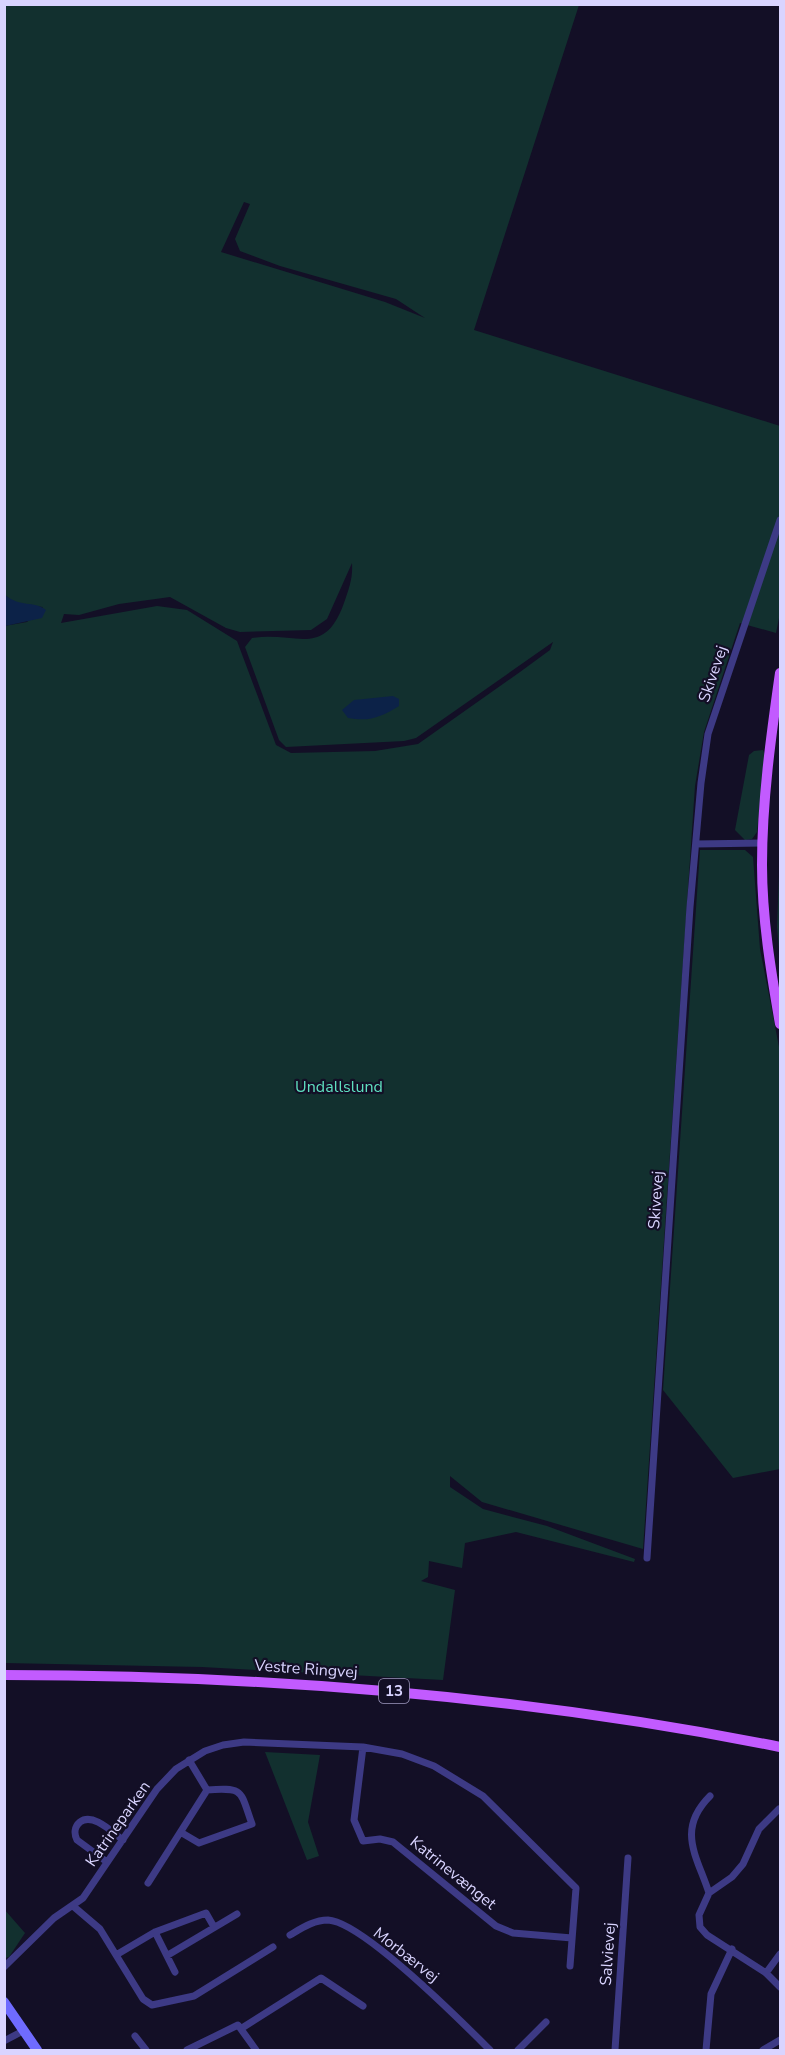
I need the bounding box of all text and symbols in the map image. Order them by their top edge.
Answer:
street label: Skivevej [693,643,733,705]
park label: Undallslund [295,1076,383,1098]
street label: Skivevej [643,1170,669,1230]
street label: Vestre Ringvej [253,1654,358,1684]
road number: 13 [379,1679,409,1703]
street label: Katrineparken [80,1777,156,1871]
street label: Katrinevænget [405,1831,501,1915]
street label: Salvievej [595,1921,621,1987]
street label: Morbærvej [368,1922,444,1988]

